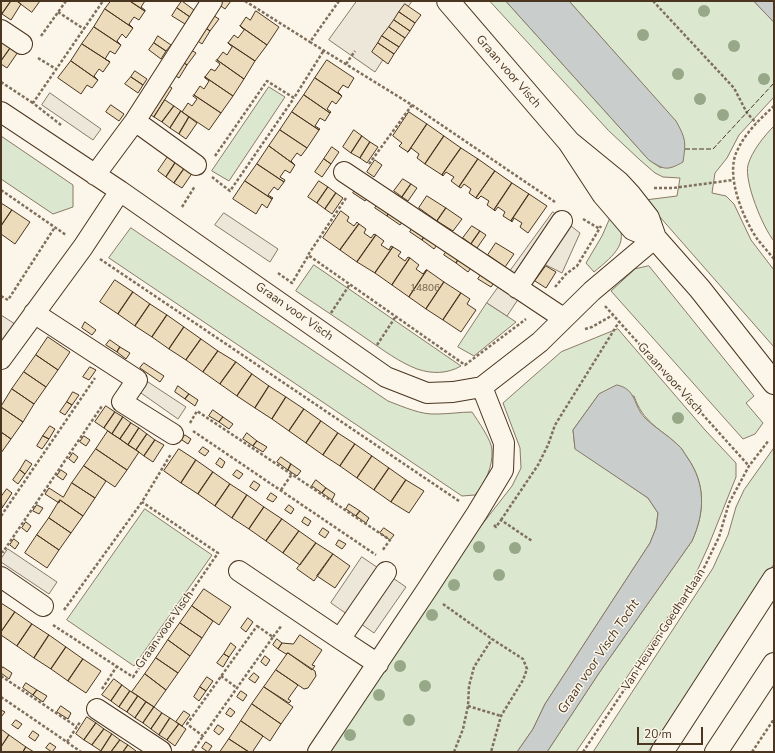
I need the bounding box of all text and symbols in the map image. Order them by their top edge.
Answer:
street label: Graan voor Visch [473,33,543,111]
street label: Graan voor Visch [252,280,336,344]
house number: 14806 [410,283,440,295]
street label: Graan voor Visch [634,340,706,418]
street label: Van Heuven Goedhartlaan [619,566,709,694]
street label: Graan voor Visch [133,588,197,672]
water label: Graan voor Visch Tocht [555,597,643,717]
scale bar [639,719,705,745]
text: 20 m [644,726,672,742]

